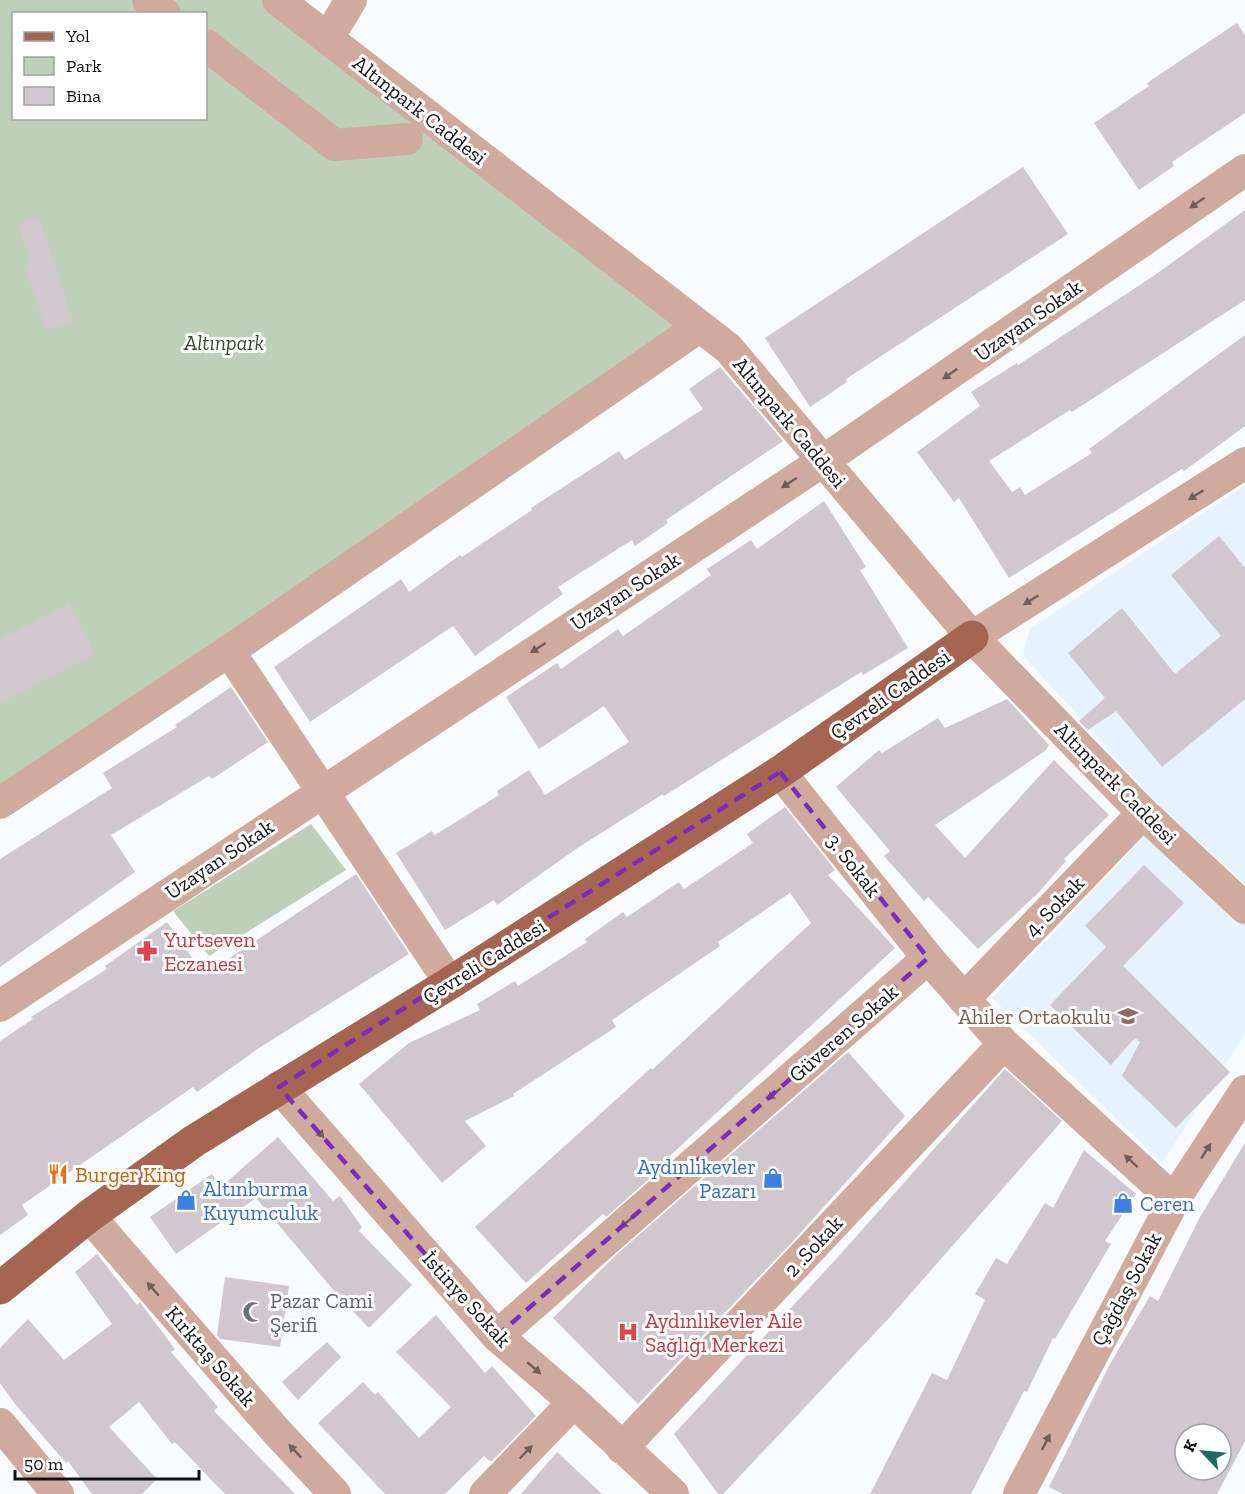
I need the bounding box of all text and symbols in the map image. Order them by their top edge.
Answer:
legend [12,12,207,120]
text: Yol [65,25,90,47]
street label: Altınpark Caddesi [348,50,492,170]
text: Park [66,55,102,77]
text: Bina [66,85,101,107]
one-way arrow [1189,197,1205,209]
street label: Uzayan Sokak [969,274,1087,366]
park label: Altınpark [183,330,264,355]
street label: Altınpark Caddesi [728,352,852,492]
one-way arrow [942,368,958,379]
one-way arrow [781,478,797,489]
one-way arrow [1188,489,1204,500]
street label: Uzayan Sokak [566,546,685,636]
one-way arrow [1023,594,1039,605]
one-way arrow [530,643,546,654]
street label: Çevreli Caddesi [825,643,955,745]
street label: Altınpark Caddesi [1050,717,1182,849]
street label: Uzayan Sokak [160,813,278,904]
street label: 3. Sokak [822,828,886,902]
street label: 4. Sokak [1019,870,1089,941]
street label: Çevreli Caddesi [418,913,550,1009]
place label: Yurtseven Eczanesi [163,927,255,976]
pharmacy icon: Yurtseven Eczanesi [135,939,159,963]
street label: Güveren Sokak [784,979,902,1087]
place label: Ahiler Ortaokulu [958,1004,1111,1029]
school or university icon: Ahiler Ortaokulu [1116,1004,1140,1028]
one-way arrow [767,1087,782,1100]
one-way arrow [311,1123,324,1138]
one-way arrow [1200,1143,1211,1159]
place label: Aydınlıkevler Pazarı [637,1154,756,1203]
one-way arrow [1123,1154,1138,1168]
restaurant icon: Burger King [46,1162,70,1186]
place label: Burger King [75,1162,186,1187]
shop icon: Aydınlıkevler Pazarı [761,1166,785,1190]
place label: Altınburma Kuyumculuk [203,1176,318,1225]
shop icon: Altınburma Kuyumculuk [174,1188,198,1212]
shop icon: Ceren [1111,1191,1135,1215]
place label: Ceren [1140,1191,1194,1216]
street label: 2 .Sokak [779,1210,847,1282]
one-way arrow [620,1215,635,1228]
street label: Çağdaş Sokak [1086,1228,1166,1350]
street label: İstinye Sokak [418,1246,517,1352]
one-way arrow [147,1282,160,1297]
place label: Pazar Cami Şerifi [270,1288,373,1337]
mosque icon: Pazar Cami Şerifi [241,1300,265,1324]
street label: Kırktaş Sokak [161,1301,261,1411]
place label: Aydınlıkevler Aile Sağlığı Merkezi [645,1308,803,1357]
hospital icon: Aydınlıkevler Aile Sağlığı Merkezi [616,1320,640,1344]
one-way arrow [526,1361,542,1374]
north arrow [1173,1422,1233,1482]
one-way arrow [1041,1433,1051,1450]
text: K [1179,1436,1201,1455]
scale bar [15,1443,200,1481]
one-way arrow [288,1444,302,1459]
one-way arrow [518,1445,532,1459]
text: 50 m [24,1453,64,1475]

